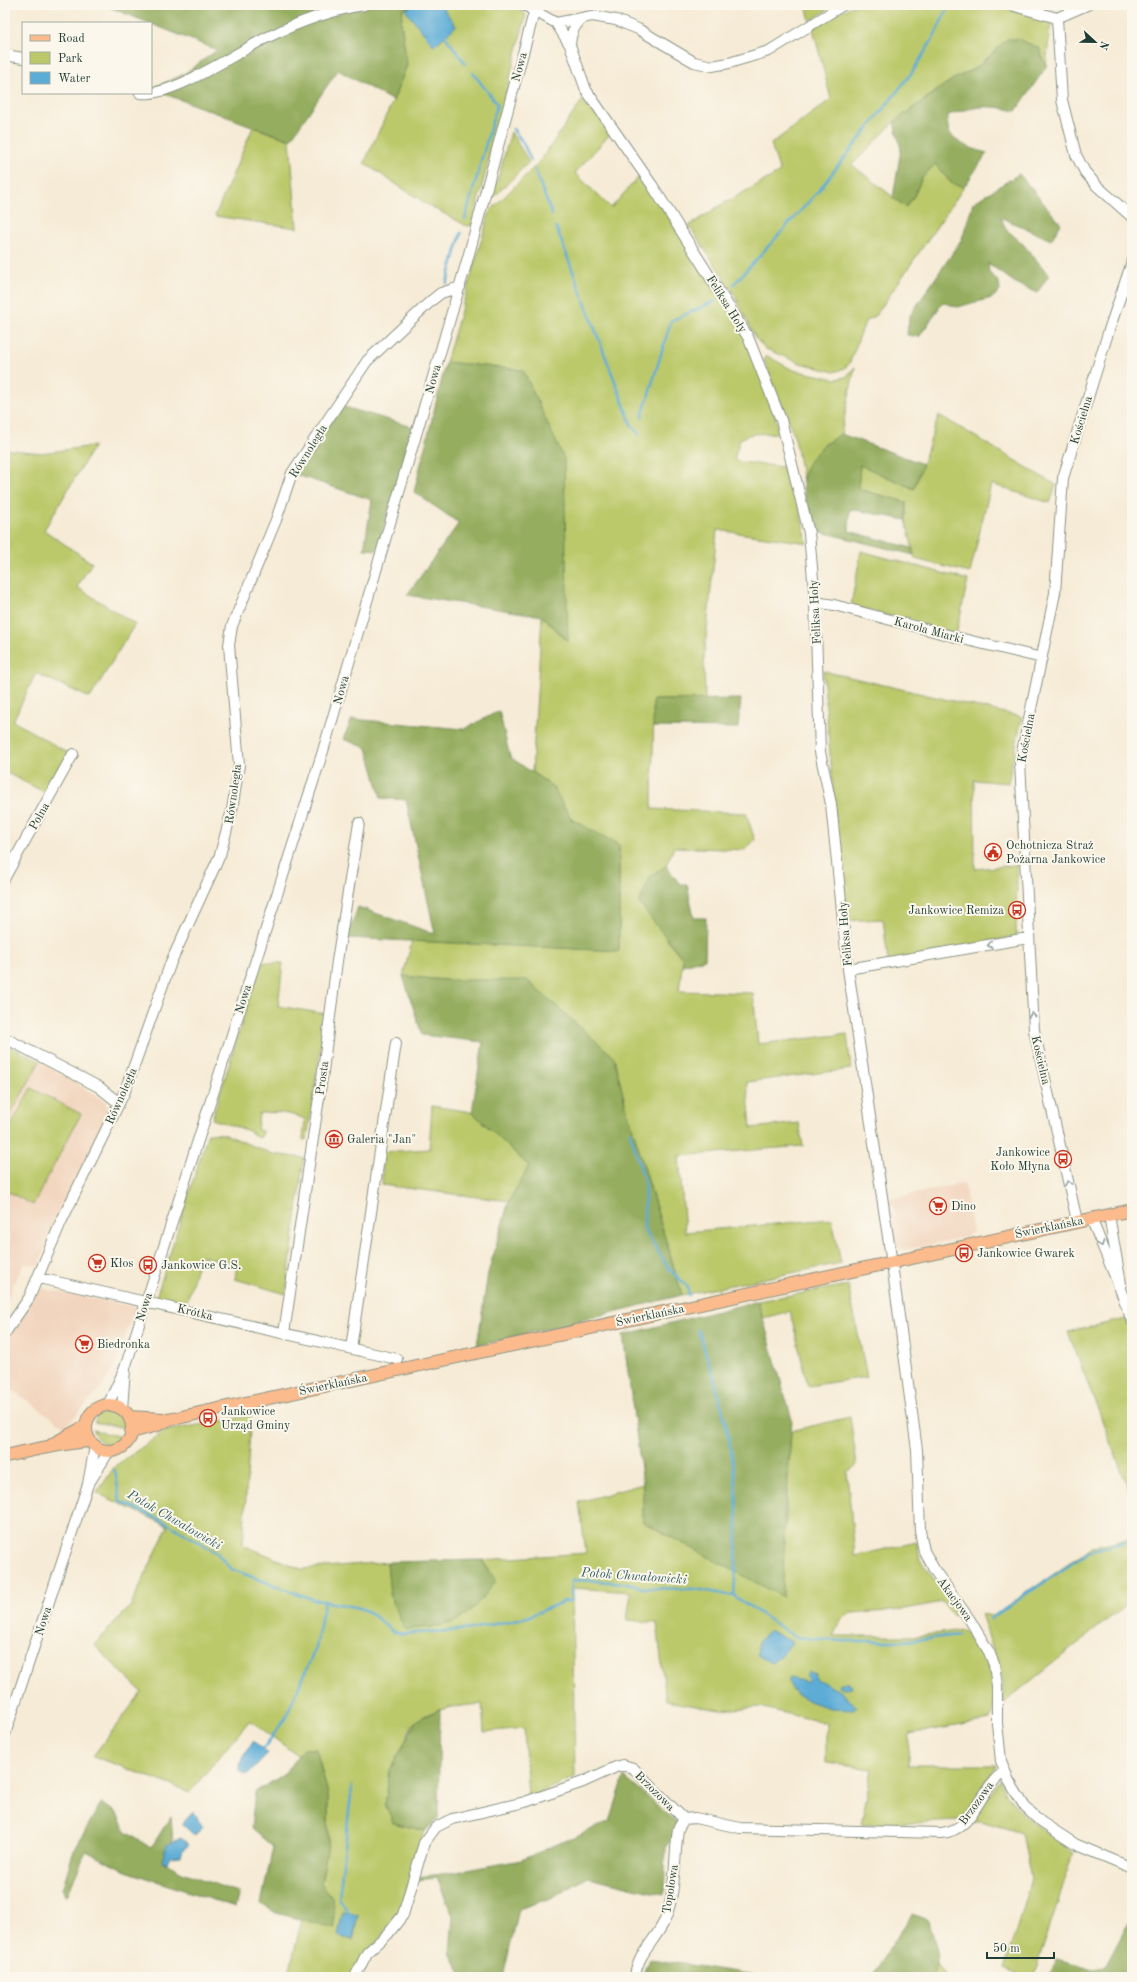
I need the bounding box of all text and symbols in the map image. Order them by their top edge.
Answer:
legend [22,22,152,94]
north arrow [1075,22,1115,62]
text: Road [58,33,85,45]
text: N [1096,39,1110,52]
street label: Nowa [510,51,530,83]
text: Park [58,53,83,65]
text: Water [58,73,91,85]
street label: Feliksa Hoły [704,274,749,336]
street label: Nowa [424,363,444,395]
street label: Kościelna [1069,395,1095,446]
street label: Równoległa [288,423,330,480]
street label: Feliksa Hoły [808,579,824,645]
street label: Karola Miarki [892,616,965,646]
street label: Nowa [332,674,352,706]
street label: Kościelna [1016,712,1038,764]
street label: Równoległa [224,763,244,825]
street label: Polna [28,801,52,832]
place label: Ochotnicza Straż Pożarna Jankowice [1006,840,1106,866]
public building icon: Ochotnicza Straż Pożarna Jankowice [983,842,1003,862]
street label: Feliksa Hoły [837,900,855,967]
bus stop icon: Jankowice Remiza [1007,900,1027,920]
place label: Jankowice Remiza [908,905,1004,917]
one-way arrow [987,940,993,949]
street label: Nowa [234,983,254,1015]
one-way arrow [1028,1012,1037,1018]
street label: Kościelna [1029,1035,1051,1086]
street label: Prosta [315,1060,331,1096]
street label: Równoległa [104,1066,140,1127]
museum icon: Galeria "Jan" [324,1129,344,1149]
place label: Galeria "Jan" [347,1134,416,1146]
place label: Jankowice Koło Młyna [990,1147,1050,1173]
bus stop icon: Jankowice Koło Młyna [1053,1149,1073,1169]
one-way arrow [1065,1180,1073,1186]
supermarket icon: Dino [928,1196,948,1216]
place label: Dino [951,1201,976,1213]
street label: Świerklańska [1013,1211,1085,1241]
one-way arrow [1097,1241,1105,1248]
bus stop icon: Jankowice Gwarek [954,1243,974,1263]
place label: Jankowice Gwarek [977,1248,1075,1260]
supermarket icon: Kłos [87,1253,107,1273]
bus stop icon: Jankowice G.S. [138,1255,158,1275]
place label: Kłos [110,1258,134,1270]
place label: Jankowice G.S. [161,1260,241,1272]
street label: Nowa [135,1291,155,1323]
street label: Świerklańska [614,1299,686,1329]
street label: Krótka [176,1303,214,1323]
supermarket icon: Biedronka [74,1334,94,1354]
place label: Biedronka [97,1339,150,1351]
street label: Świerklańska [297,1368,369,1398]
place label: Jankowice Urząd Gminy [221,1406,291,1432]
bus stop icon: Jankowice Urząd Gminy [198,1408,218,1428]
water label: Potok Chwałowicki [124,1488,224,1553]
water label: Potok Chwałowicki [580,1566,688,1587]
street label: Akacjowa [934,1575,974,1624]
street label: Nowa [34,1605,54,1637]
street label: Brzozowa [632,1770,676,1814]
street label: Brzozowa [957,1780,996,1827]
street label: Topolowa [661,1864,681,1915]
scale bar [987,1934,1054,1960]
text: 50 m [993,1942,1020,1955]

